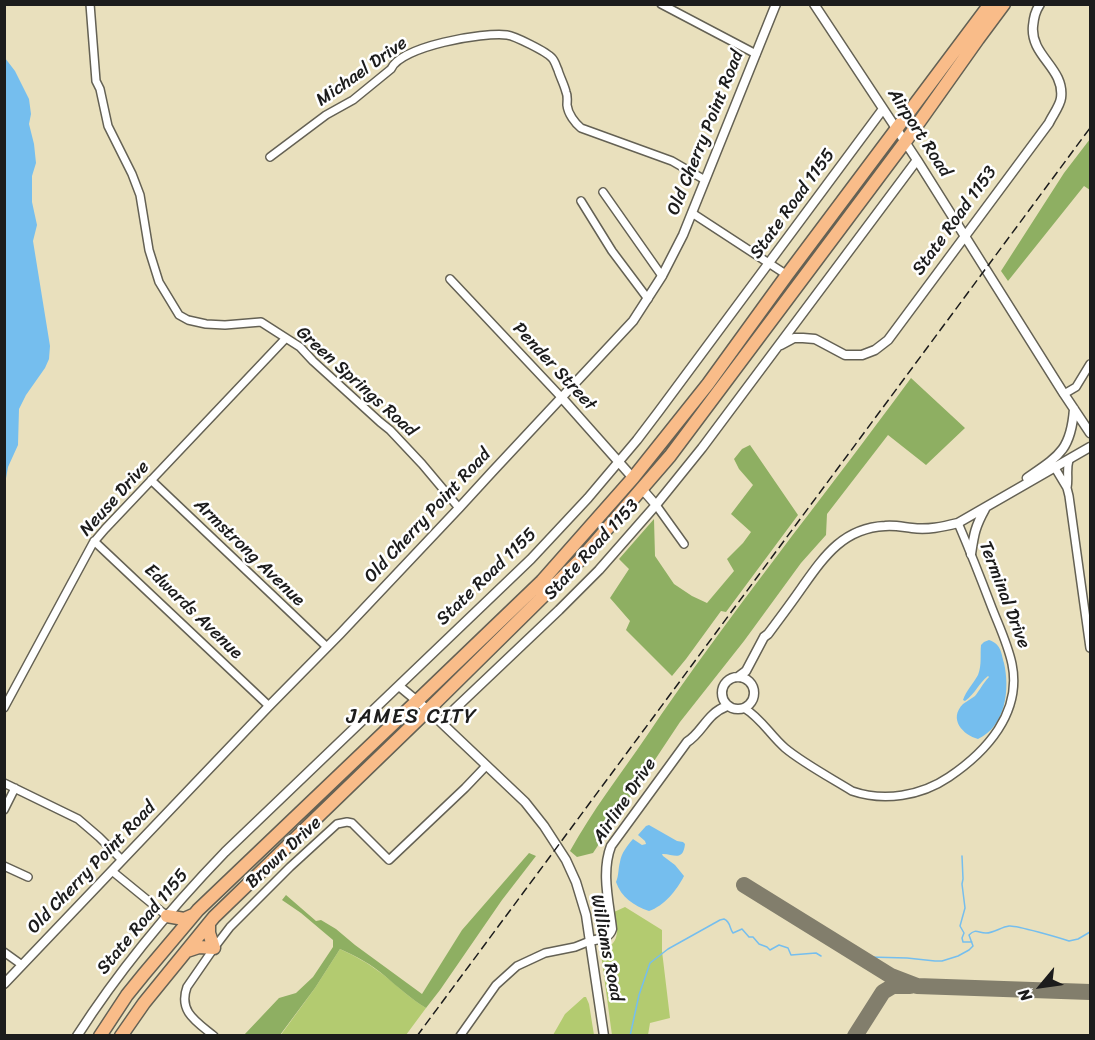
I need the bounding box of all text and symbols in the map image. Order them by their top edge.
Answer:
street label: Michael Drive [312,33,412,111]
street label: Old Cherry Point Road [663,48,749,218]
street label: Airport Road [882,85,956,181]
street label: State Road 1155 [746,145,840,263]
street label: State Road 1153 [908,162,1002,280]
street label: Pender Street [508,318,600,416]
street label: Green Springs Road [291,322,421,442]
street label: Old Cherry Point Road [360,444,496,588]
street label: Neuse Drive [76,457,154,541]
street label: Armstrong Avenue [189,495,309,611]
street label: State Road 1153 [540,495,644,605]
street label: State Road 1155 [432,524,542,630]
street label: Terminal Drive [974,538,1034,652]
street label: Edwards Avenue [139,560,247,664]
district label: JAMES CITY [347,705,477,731]
street label: Airline Drive [589,754,661,848]
street label: Old Cherry Point Road [23,797,161,939]
street label: Brown Drive [242,813,326,893]
street label: State Road 1155 [93,865,193,979]
street label: Williams Road [585,893,627,1003]
north arrow [1011,956,1071,1016]
text: N [1009,983,1040,1007]

